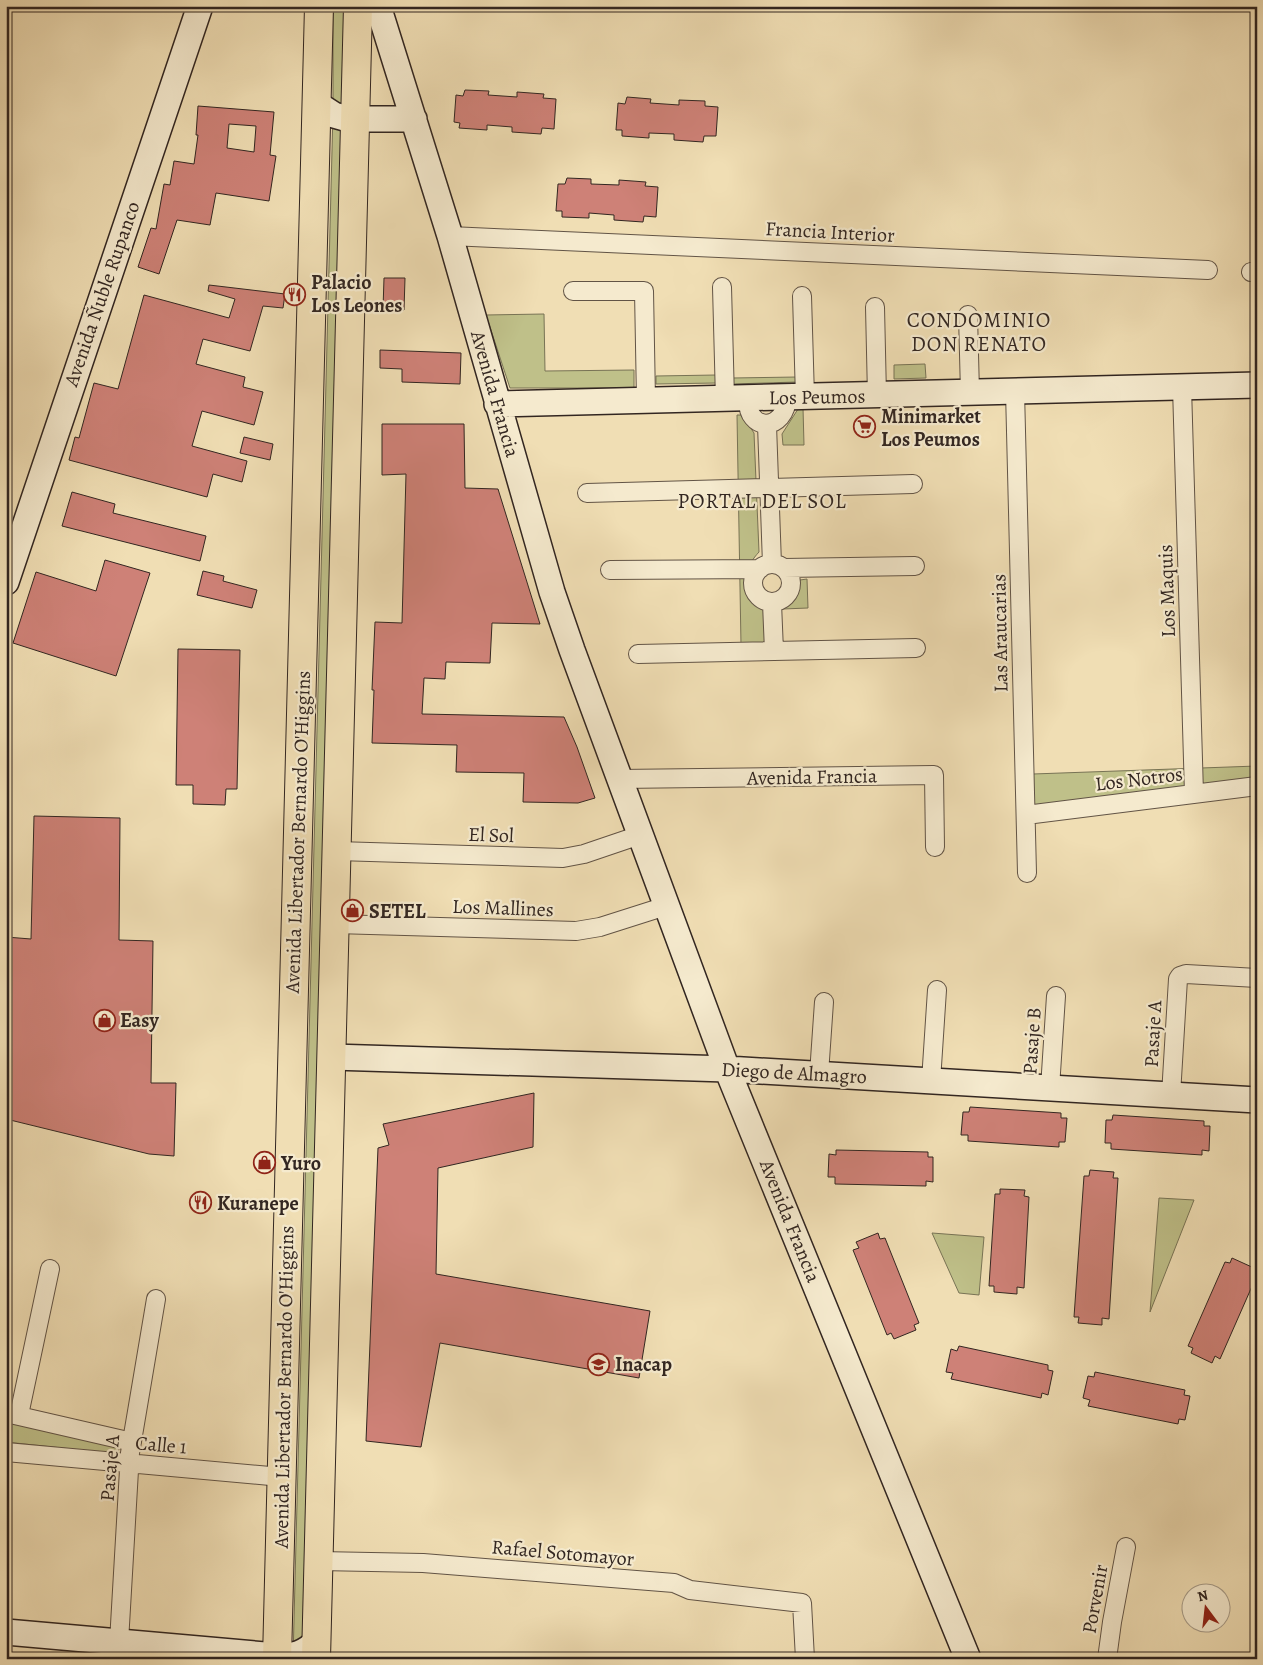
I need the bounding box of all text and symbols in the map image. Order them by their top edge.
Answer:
street label: Avenida Ñuble Rupanco [57,198,146,391]
street label: Francia Interior [765,215,896,249]
place label: Palacio Los Leones [311,269,402,319]
restaurant icon: Palacio Los Leones [283,282,307,306]
district label: CONDOMINIO DON RENATO [907,306,1051,358]
street label: Avenida Francia [464,327,526,461]
street label: Los Peumos [768,383,866,411]
place label: Minimarket Los Peumos [881,403,981,453]
supermarket icon: Minimarket Los Peumos [853,415,877,439]
district label: PORTAL DEL SOL [677,487,847,515]
street label: Los Maquis [1152,544,1182,638]
street label: Las Araucarias [985,573,1015,693]
street label: Avenida Libertador Bernardo O'Higgins [279,670,317,995]
street label: Los Notros [1094,760,1184,798]
street label: Avenida Francia [746,762,878,792]
street label: El Sol [468,821,514,849]
street label: Los Mallines [452,893,554,923]
place label: SETEL [369,898,426,925]
shop icon: SETEL [341,899,365,923]
street label: Pasaje A [1138,1000,1168,1068]
place label: Easy [120,1007,159,1034]
street label: Pasaje B [1016,1007,1048,1075]
shop icon: Easy [92,1008,116,1032]
street label: Diego de Almagro [721,1056,867,1090]
place label: Yuro [280,1150,321,1177]
shop icon: Yuro [253,1151,277,1175]
street label: Avenida Francia [753,1155,827,1287]
place label: Kuranepe [217,1190,299,1217]
restaurant icon: Kuranepe [189,1191,213,1215]
street label: Avenida Libertador Bernardo O'Higgins [268,1225,300,1550]
place label: Inacap [615,1351,672,1378]
school or university icon: Inacap [587,1352,611,1376]
street label: Calle 1 [134,1429,188,1461]
street label: Pasaje A [94,1433,126,1503]
street label: Rafael Sotomayor [491,1533,636,1573]
street label: Porvenir [1076,1562,1114,1636]
north arrow [1180,1582,1230,1632]
text: N [1195,1585,1210,1606]

